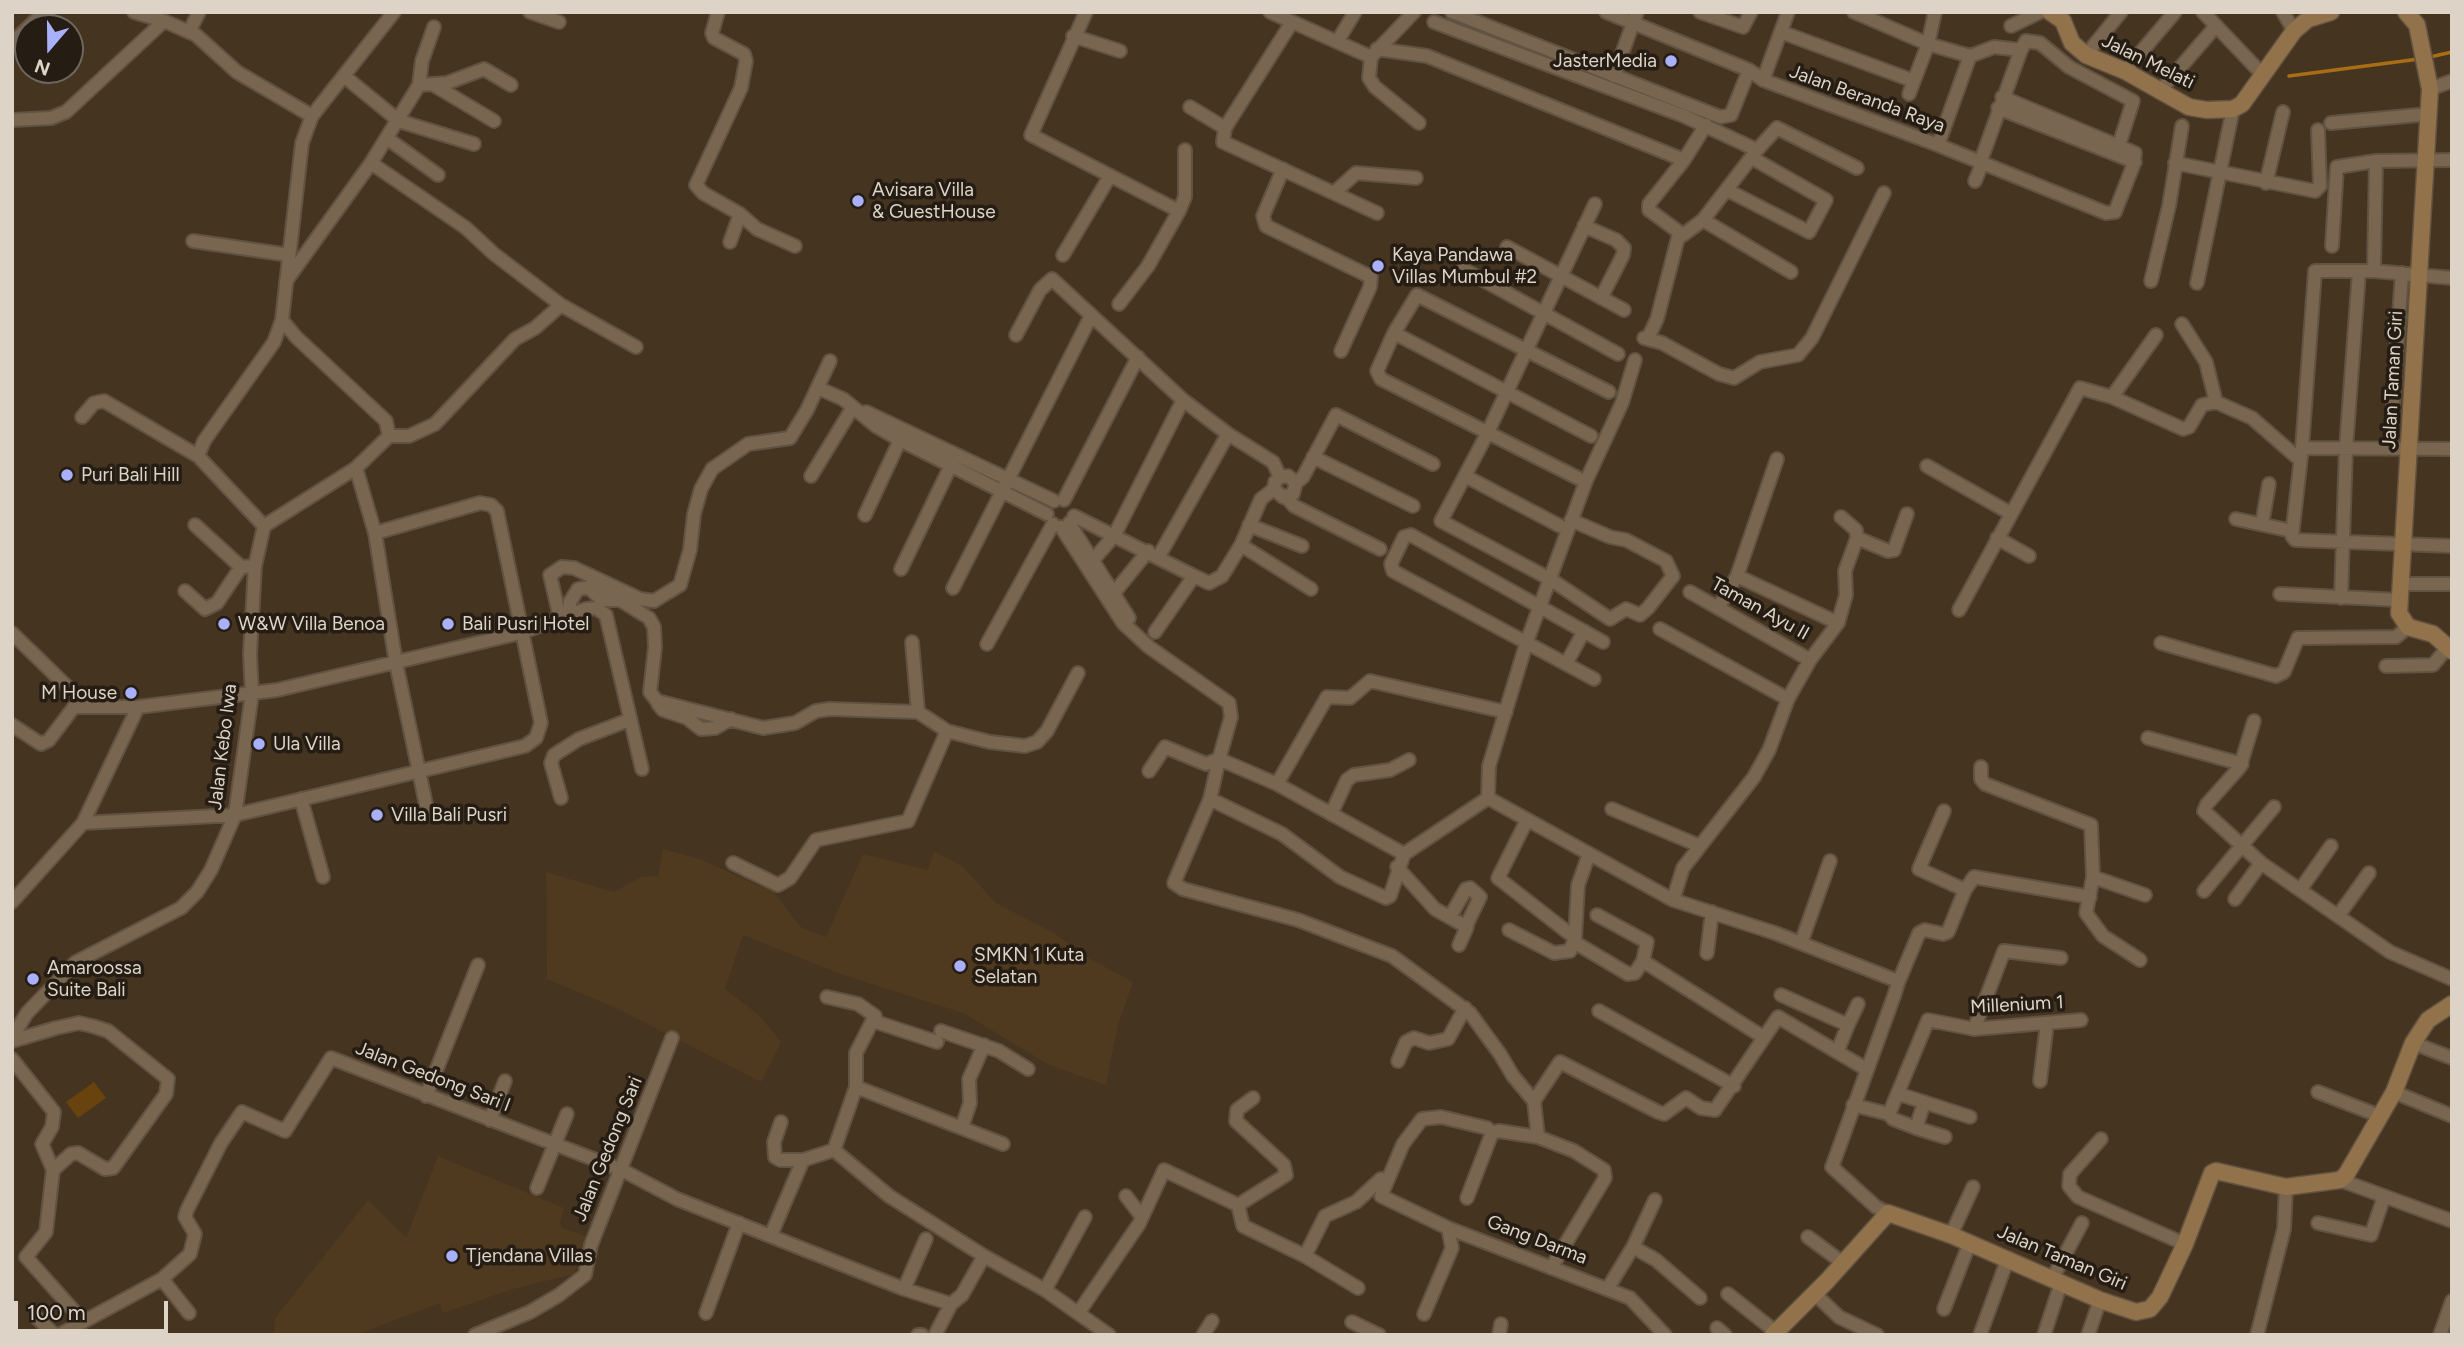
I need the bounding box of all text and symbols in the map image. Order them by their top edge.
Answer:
north arrow [14,14,84,84]
street label: Jalan Melati [2098,30,2198,94]
place label: JasterMedia [1553,50,1657,72]
marker: JasterMedia [1663,53,1679,69]
text: N [31,54,53,81]
street label: Jalan Beranda Raya [1786,60,1948,138]
place label: Avisara Villa & GuestHouse [872,179,995,223]
marker: Avisara Villa & GuestHouse [850,193,866,209]
place label: Kaya Pandawa Villas Mumbul #2 [1392,244,1537,288]
marker: Kaya Pandawa Villas Mumbul #2 [1370,258,1386,274]
street label: Jalan Taman Giri [2378,310,2408,450]
place label: Puri Bali Hill [81,464,180,486]
marker: Puri Bali Hill [59,467,75,483]
street label: Taman Ayu II [1707,573,1813,645]
place label: W&W Villa Benoa [238,613,385,635]
place label: Bali Pusri Hotel [462,613,589,635]
marker: W&W Villa Benoa [216,616,232,632]
marker: Bali Pusri Hotel [440,616,456,632]
place label: M House [41,682,117,704]
street label: Jalan Kebo Iwa [204,683,242,811]
marker: M House [123,685,139,701]
place label: Ula Villa [273,733,341,755]
marker: Ula Villa [251,736,267,752]
place label: Villa Bali Pusri [391,804,507,826]
marker: Villa Bali Pusri [369,807,385,823]
place label: SMKN 1 Kuta Selatan [974,944,1084,988]
place label: Amaroossa Suite Bali [47,957,142,1001]
marker: SMKN 1 Kuta Selatan [952,958,968,974]
marker: Amaroossa Suite Bali [25,971,41,987]
street label: Millenium 1 [1970,991,2064,1019]
street label: Jalan Gedong Sari I [352,1037,514,1117]
street label: Jalan Gedong Sari [569,1073,647,1225]
street label: Gang Darma [1484,1210,1590,1270]
street label: Jalan Taman Giri [1994,1220,2130,1296]
place label: Tjendana Villas [466,1245,593,1267]
marker: Tjendana Villas [444,1248,460,1264]
scale bar [18,1288,172,1332]
text: 100 m [27,1300,86,1325]

